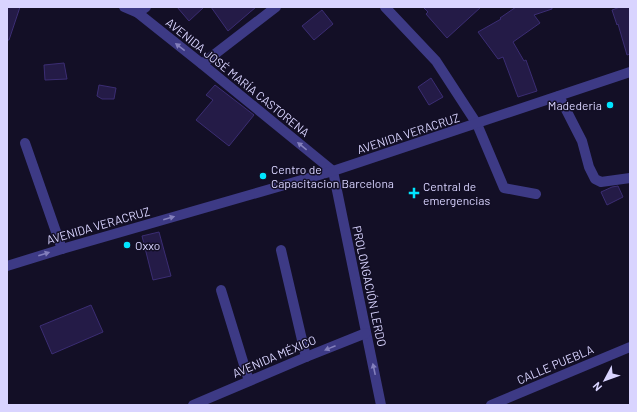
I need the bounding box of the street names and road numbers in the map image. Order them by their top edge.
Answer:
street label: AVENIDA JOSÉ MARÍA CASTORENA [163,15,313,139]
street label: AVENIDA VERACRUZ [355,110,461,156]
street label: AVENIDA VERACRUZ [45,204,151,246]
street label: PROLONGACIÓN LERDO [350,224,390,348]
street label: AVENIDA MÉXICO [230,332,318,380]
street label: CALLE PUEBLA [514,342,596,386]

